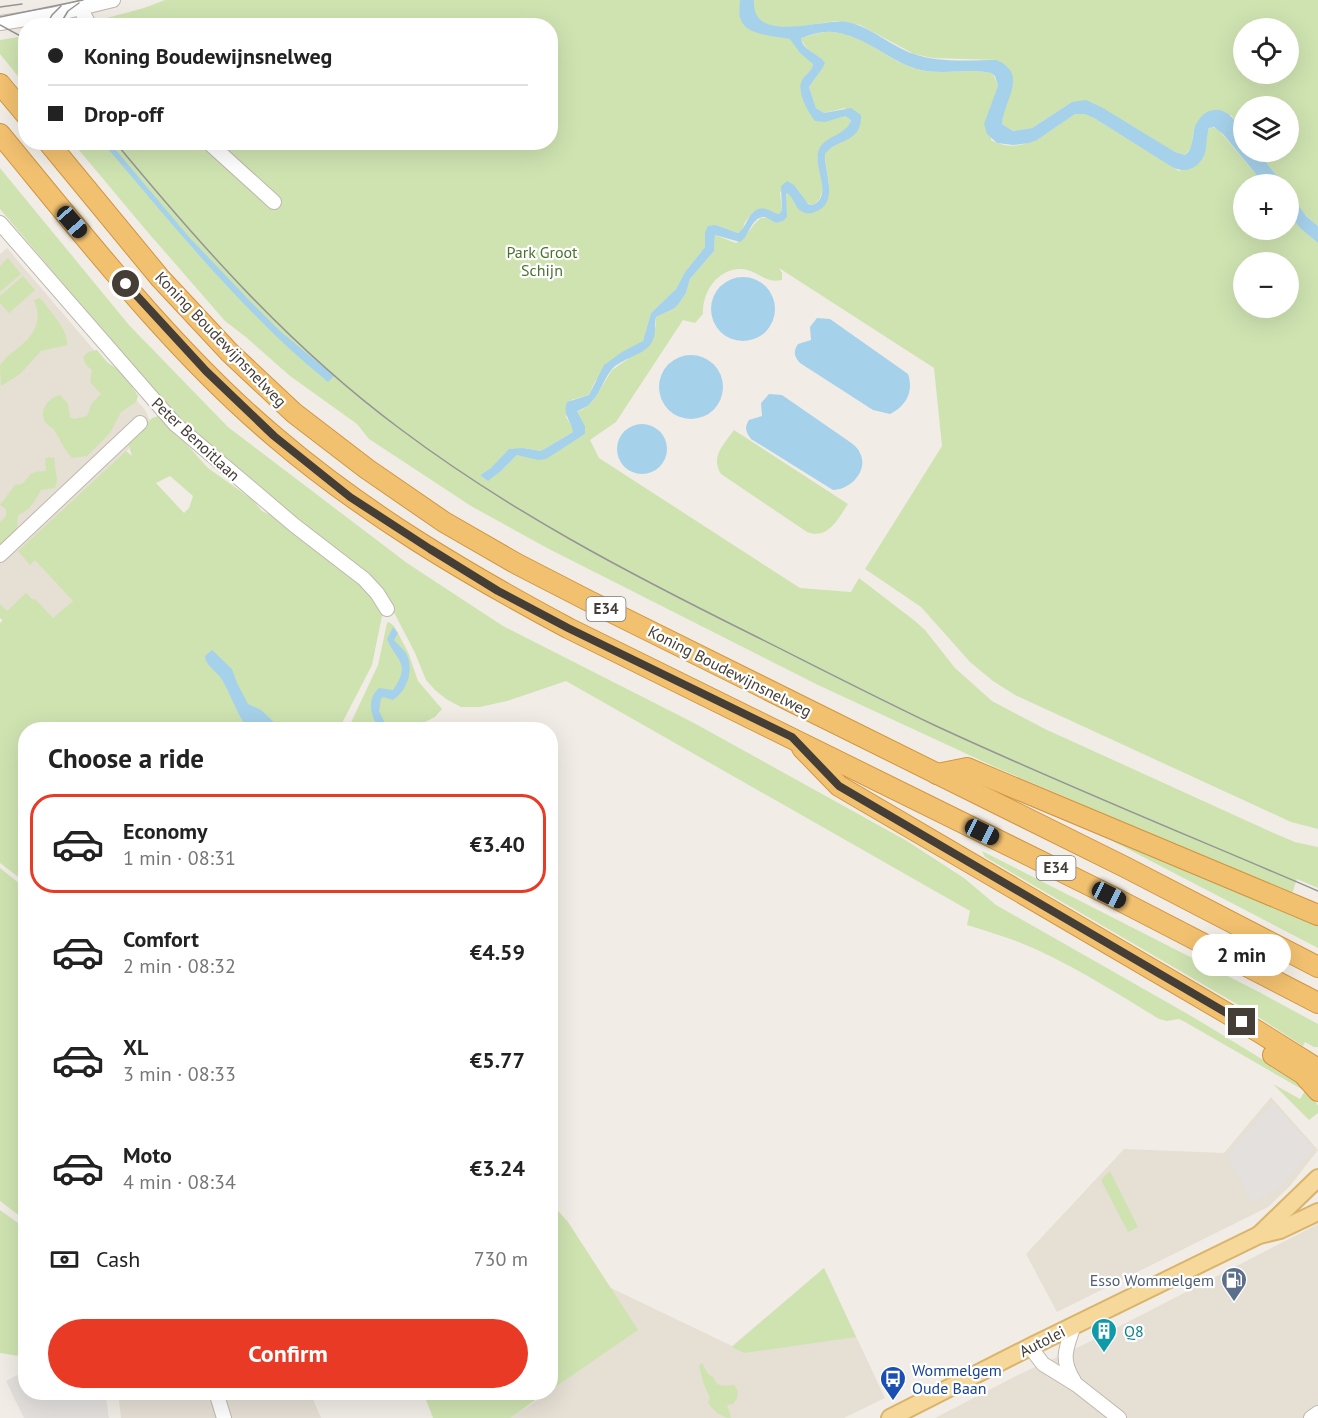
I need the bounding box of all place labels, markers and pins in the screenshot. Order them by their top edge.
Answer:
fuel station icon: Esso Wommelgem [1219,1265,1249,1303]
place label: Esso Wommelgem [1090,1270,1214,1290]
building icon: Q8 [1089,1316,1119,1354]
place label: Q8 [1124,1321,1144,1341]
place label: Wommelgem Oude Baan [912,1360,1002,1398]
bus stop icon: Wommelgem Oude Baan [878,1364,908,1402]

